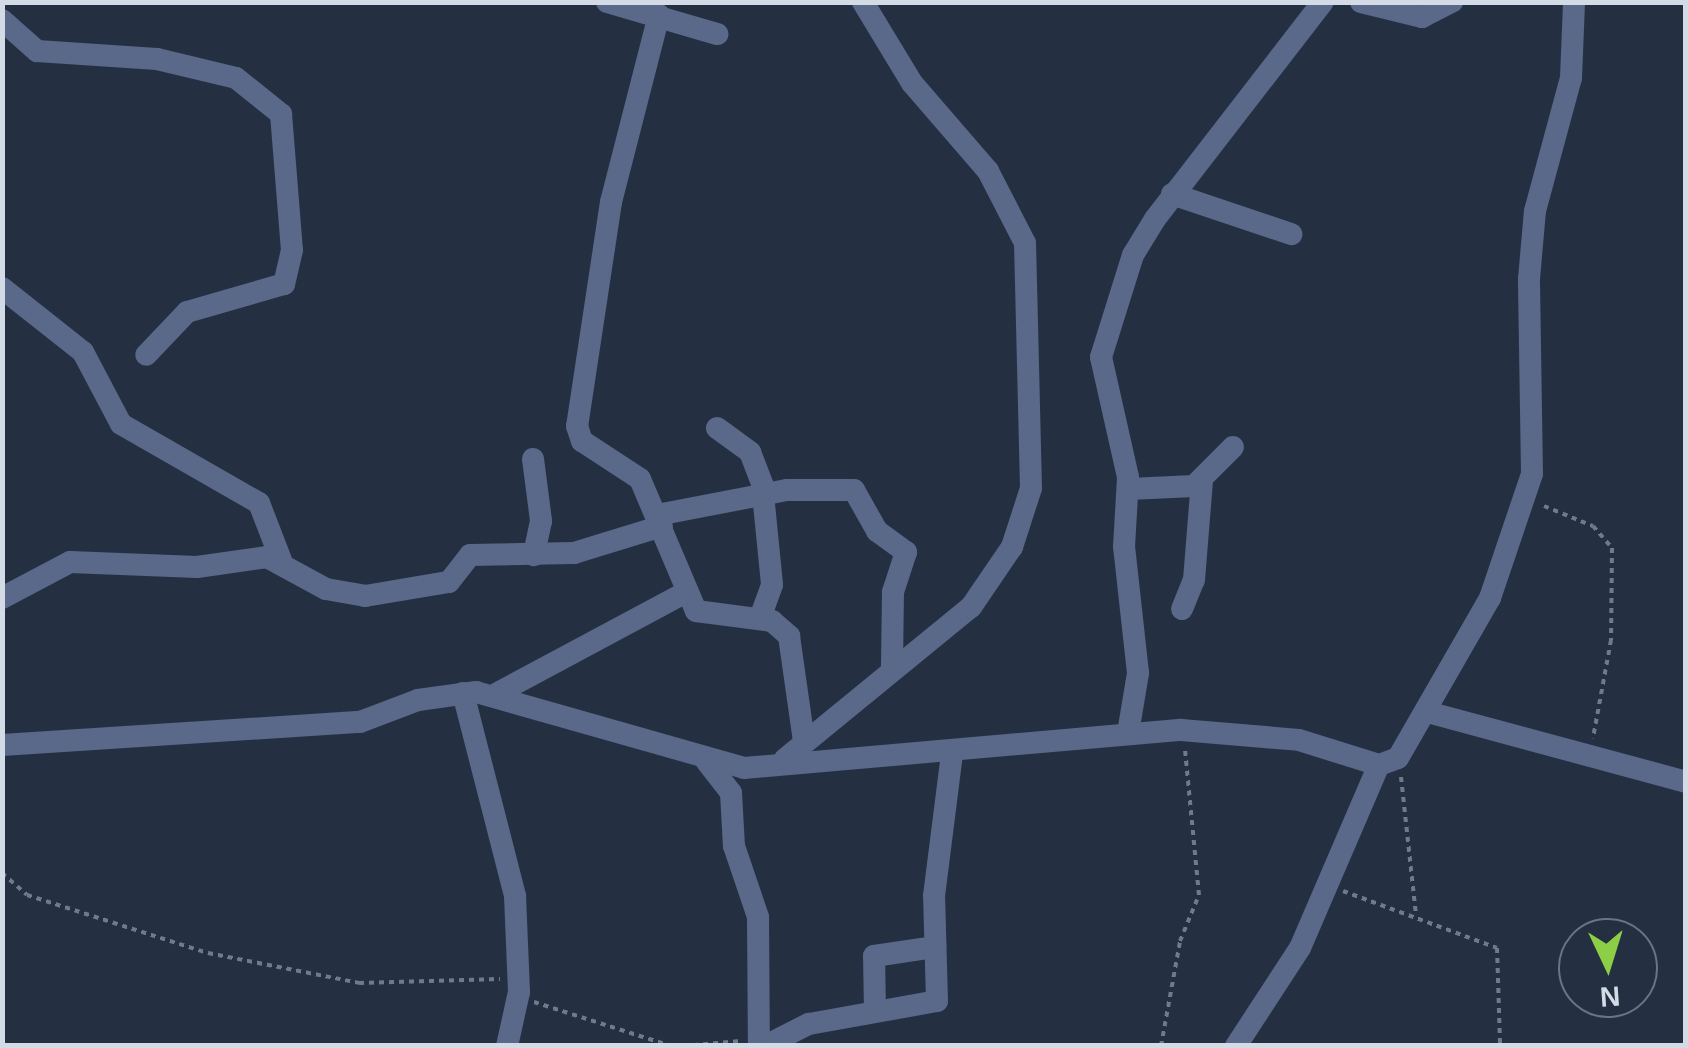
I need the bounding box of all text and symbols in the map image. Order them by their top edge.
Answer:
north arrow [1558,918,1658,1018]
text: N [1599,980,1621,1013]

